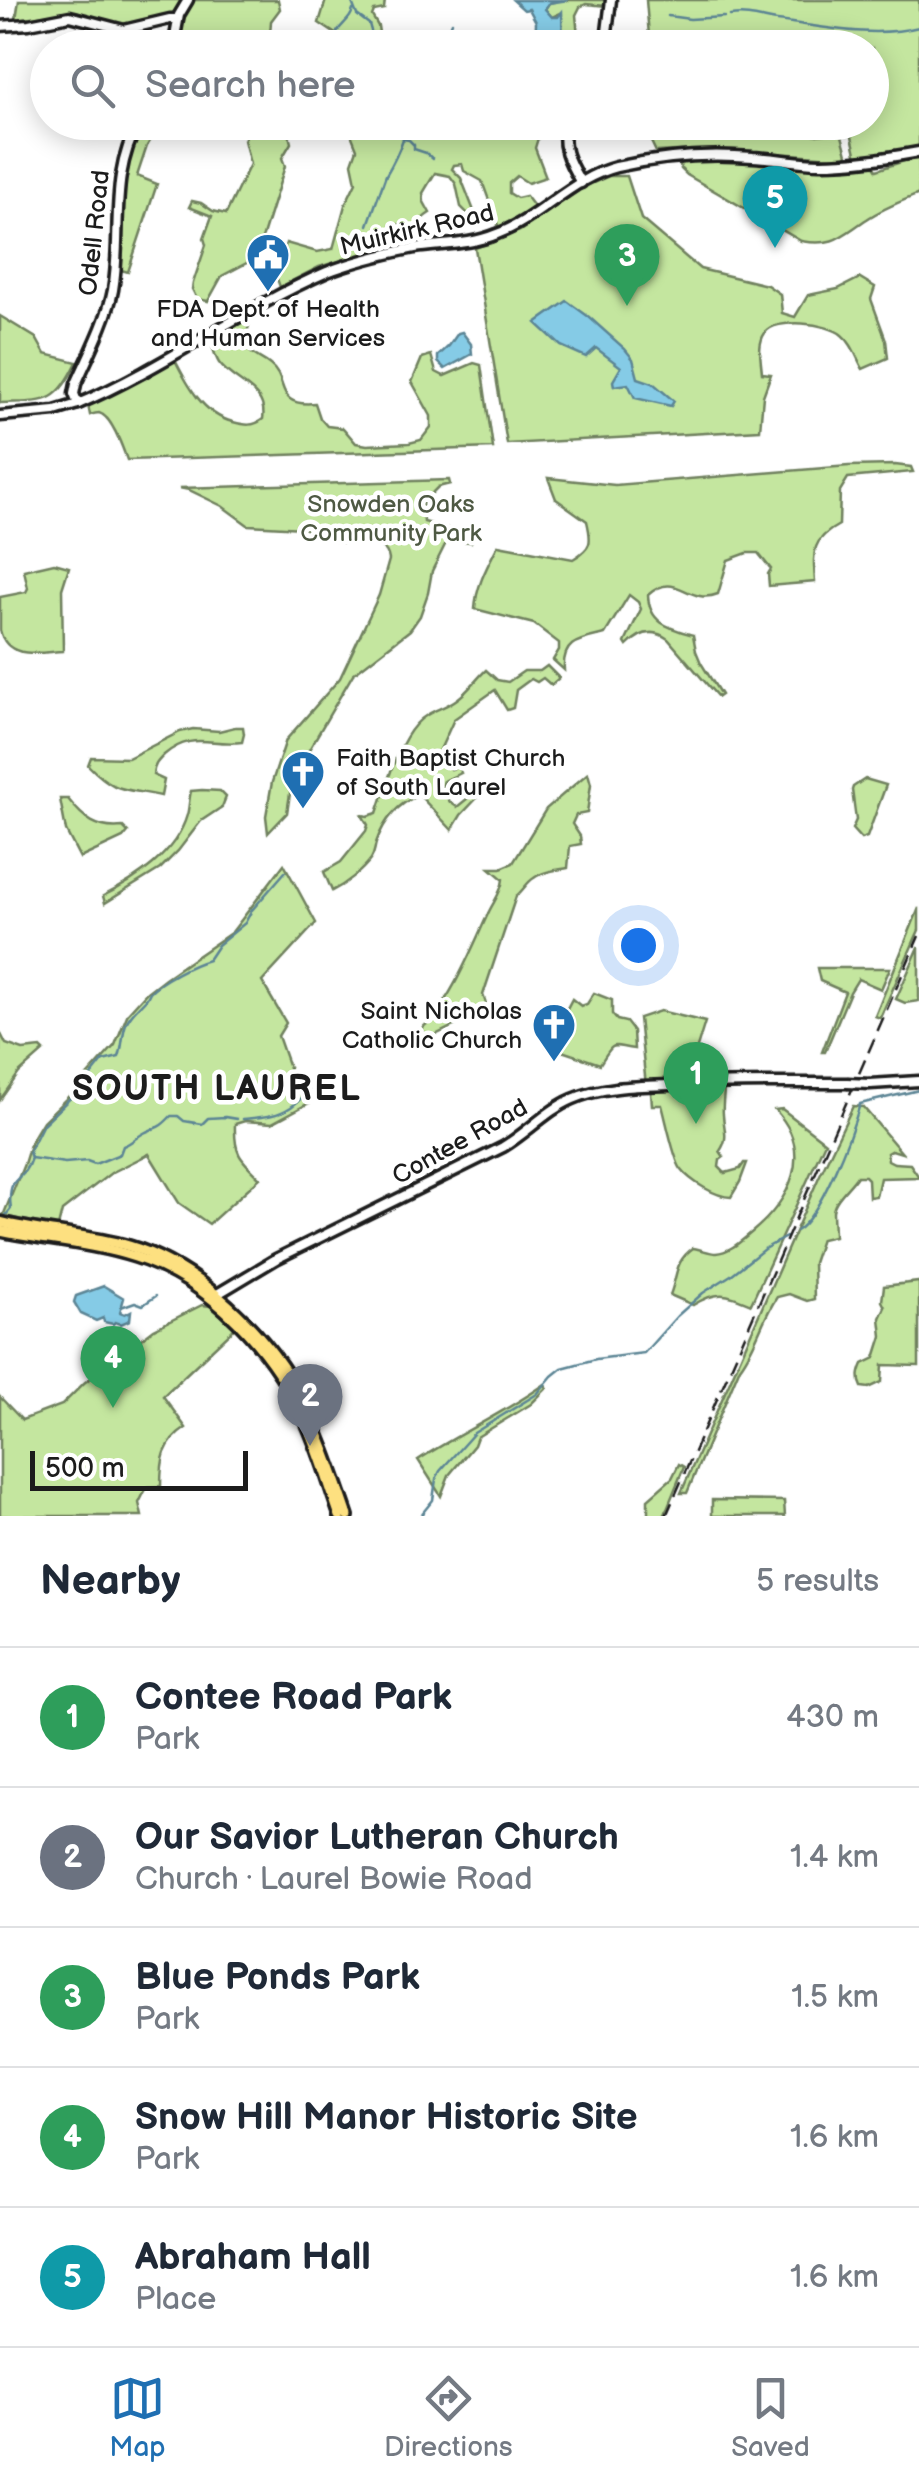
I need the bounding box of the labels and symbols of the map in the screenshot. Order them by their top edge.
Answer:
pin: 5 [742,166,808,248]
street label: Odell Road [73,169,117,297]
street label: Muirkirk Road [337,197,497,263]
pin: 3 [594,224,660,306]
public building icon: FDA Dept. of Health and Human Services [245,232,291,293]
place label: FDA Dept. of Health and Human Services [151,294,385,354]
park label: Snowden Oaks Community Park [300,489,482,549]
place label: Faith Baptist Church of South Laurel [336,743,565,803]
church icon: Faith Baptist Church of South Laurel [280,749,326,810]
your location [613,920,664,971]
place label: Saint Nicholas Catholic Church [342,996,522,1056]
church icon: Saint Nicholas Catholic Church [531,1002,577,1063]
pin: 1 [664,1042,728,1124]
district label: SOUTH LAUREL [72,1068,362,1111]
street label: Contee Road [387,1092,533,1192]
pin: 4 [80,1326,146,1408]
pin: 2 [278,1364,342,1446]
scale bar [30,1446,248,1490]

